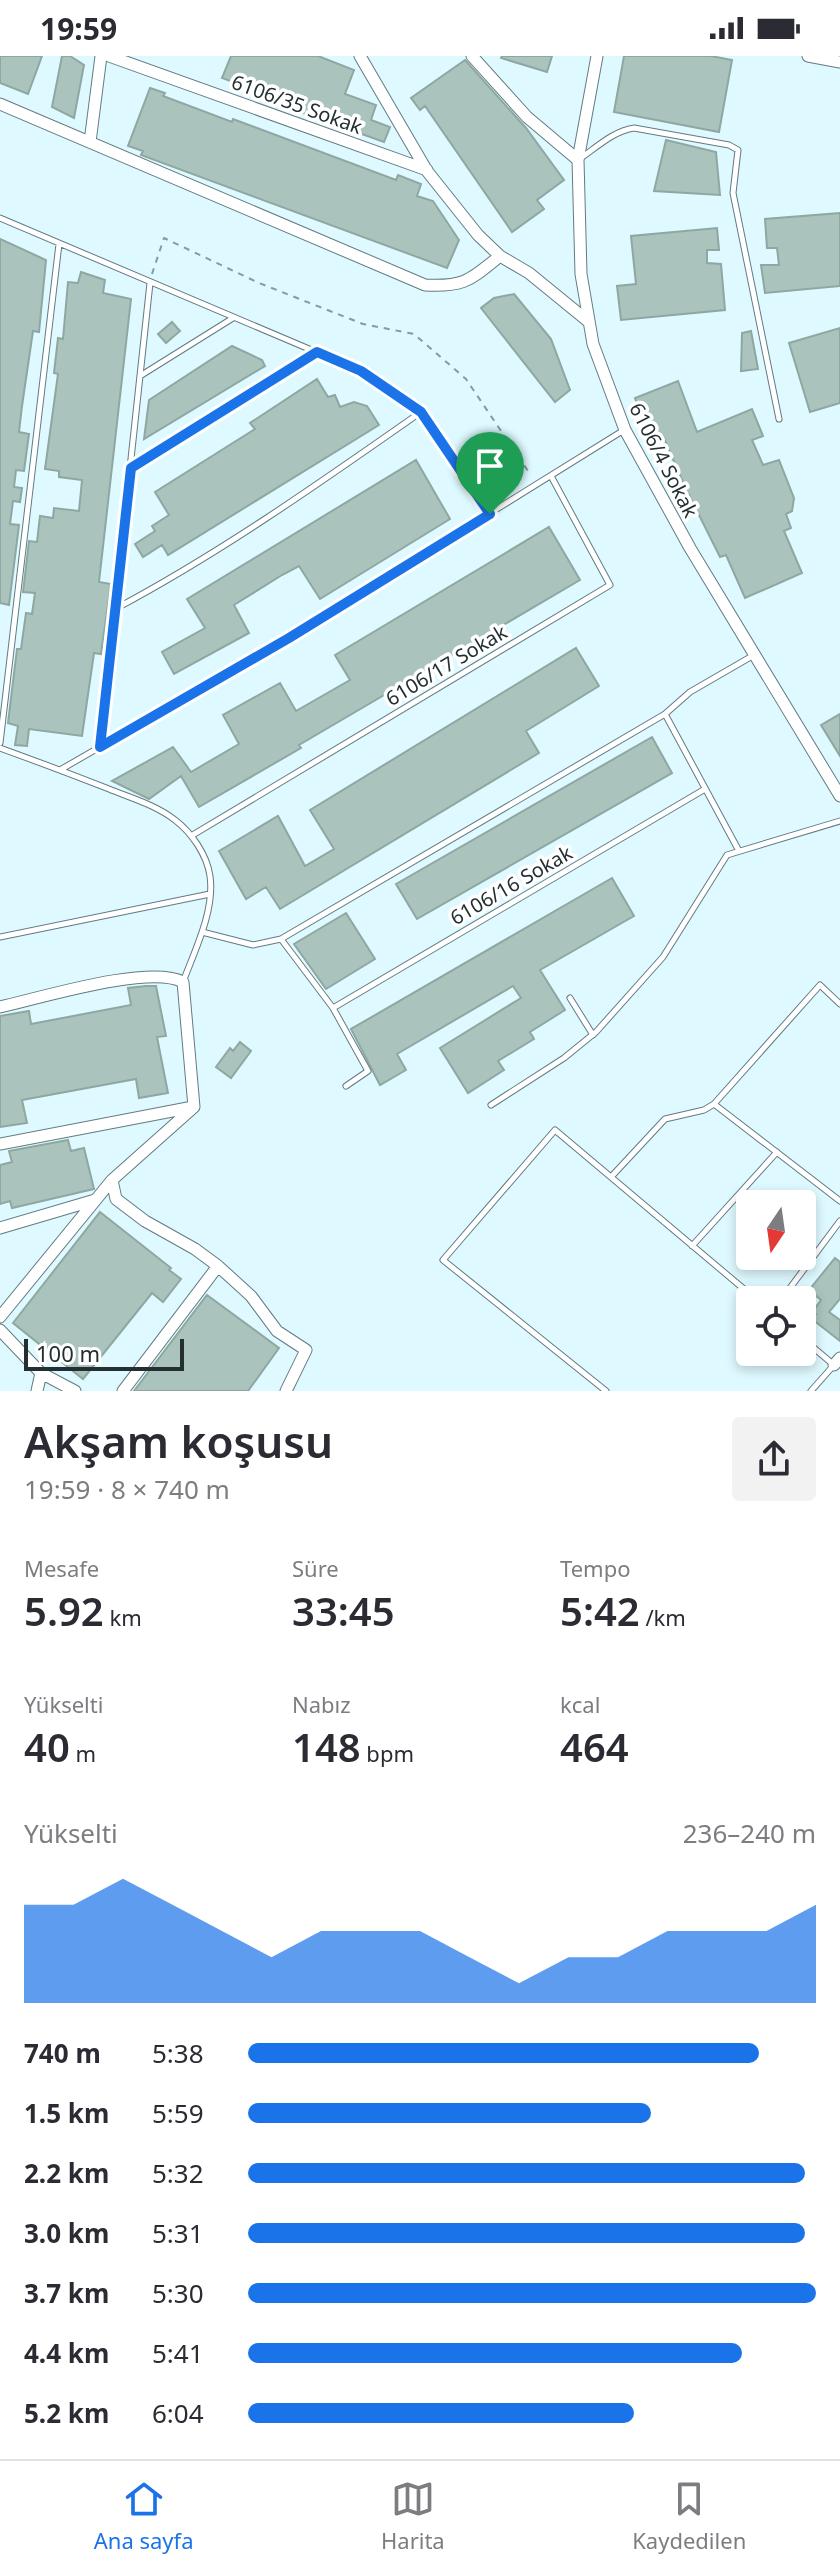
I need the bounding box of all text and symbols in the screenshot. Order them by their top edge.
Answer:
text: 19:59 [40,8,117,49]
street label: 6106/35 Sokak [228,68,366,140]
street label: 6106/4 Sokak [623,398,705,522]
pin [456,432,524,514]
icon: arrive [468,444,512,488]
street label: 6106/17 Sokak [380,618,512,712]
street label: 6106/16 Sokak [445,839,577,931]
north arrow [736,1190,816,1270]
map controls [736,1190,816,1366]
button: locate [736,1286,816,1366]
scale bar [24,1335,184,1371]
text: 100 m [36,1338,100,1368]
text: Akşam koşusu [24,1411,333,1471]
button: share [732,1417,816,1501]
text: 19:59 · 8 × 740 m [24,1471,230,1507]
text: Mesafe [24,1553,99,1583]
text: Süre [292,1553,339,1583]
text: Tempo [560,1553,631,1583]
text: 5.92 [24,1583,104,1638]
text: 33:45 [292,1583,395,1638]
text: 5:42 [560,1583,640,1638]
text: km [104,1602,142,1632]
text: /km [640,1602,686,1632]
text: Yükselti [24,1689,103,1719]
text: Nabız [292,1689,351,1719]
text: kcal [560,1689,600,1719]
text: 40 [24,1719,70,1774]
text: 148 [292,1719,361,1774]
text: 464 [560,1719,629,1774]
text: m [70,1738,96,1768]
text: bpm [361,1738,414,1768]
text: Yükselti [24,1815,118,1851]
text: 236–240 m [683,1815,816,1851]
text: 740 m [24,2035,101,2071]
text: 5:38 [152,2035,204,2071]
text: 1.5 km [24,2095,109,2131]
text: 5:59 [152,2095,204,2131]
text: 2.2 km [24,2155,109,2191]
text: 5:32 [152,2155,204,2191]
text: 3.0 km [24,2215,109,2251]
text: 5:31 [152,2215,204,2251]
text: 3.7 km [24,2275,109,2311]
text: 5:30 [152,2275,204,2311]
text: 4.4 km [24,2335,109,2371]
text: 5:41 [152,2335,204,2371]
text: 5.2 km [24,2395,109,2431]
text: 6:04 [152,2395,204,2431]
tab: Ana sayfa [94,2477,193,2555]
tab: Harita [381,2477,445,2555]
tab: Kaydedilen [632,2477,746,2555]

